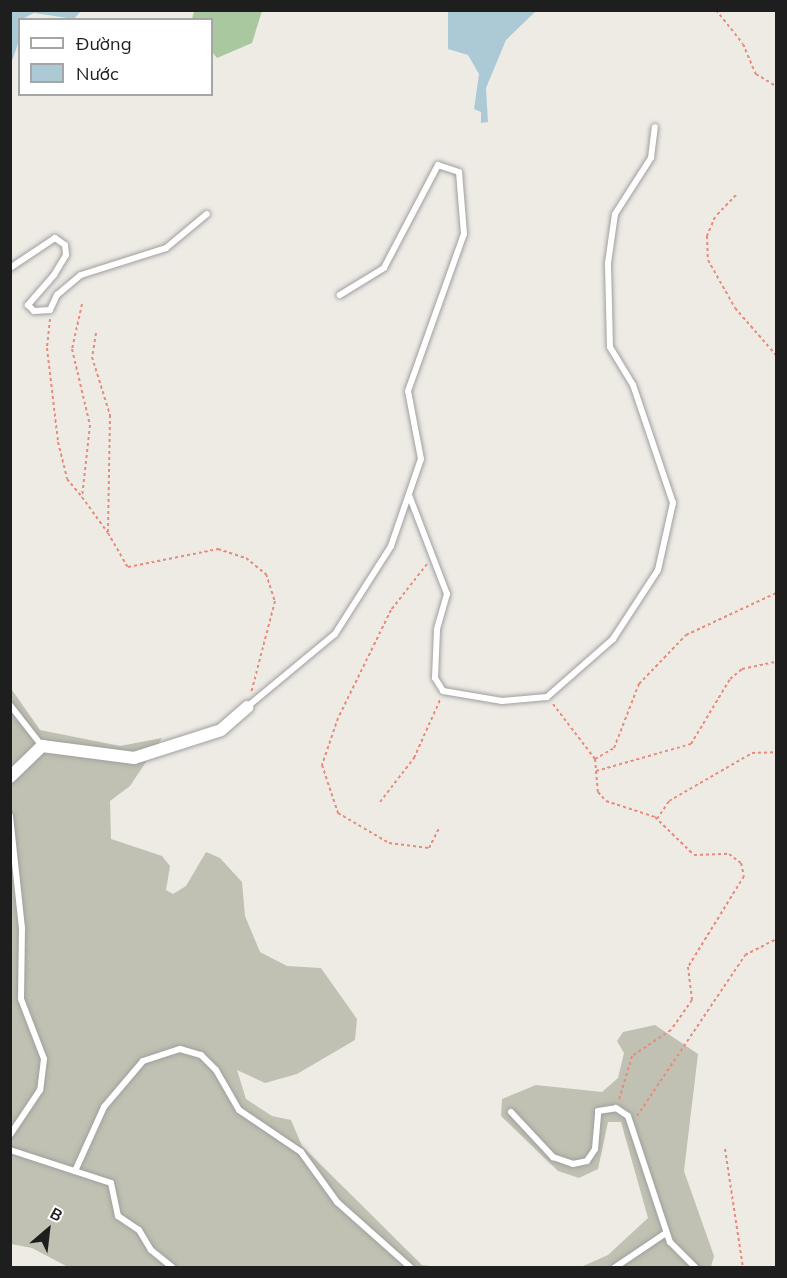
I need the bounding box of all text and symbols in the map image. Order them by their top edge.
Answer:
legend [18,18,213,96]
text: Đường [76,32,132,55]
text: Nước [76,62,119,85]
north arrow [18,1200,78,1260]
text: B [47,1203,66,1226]

